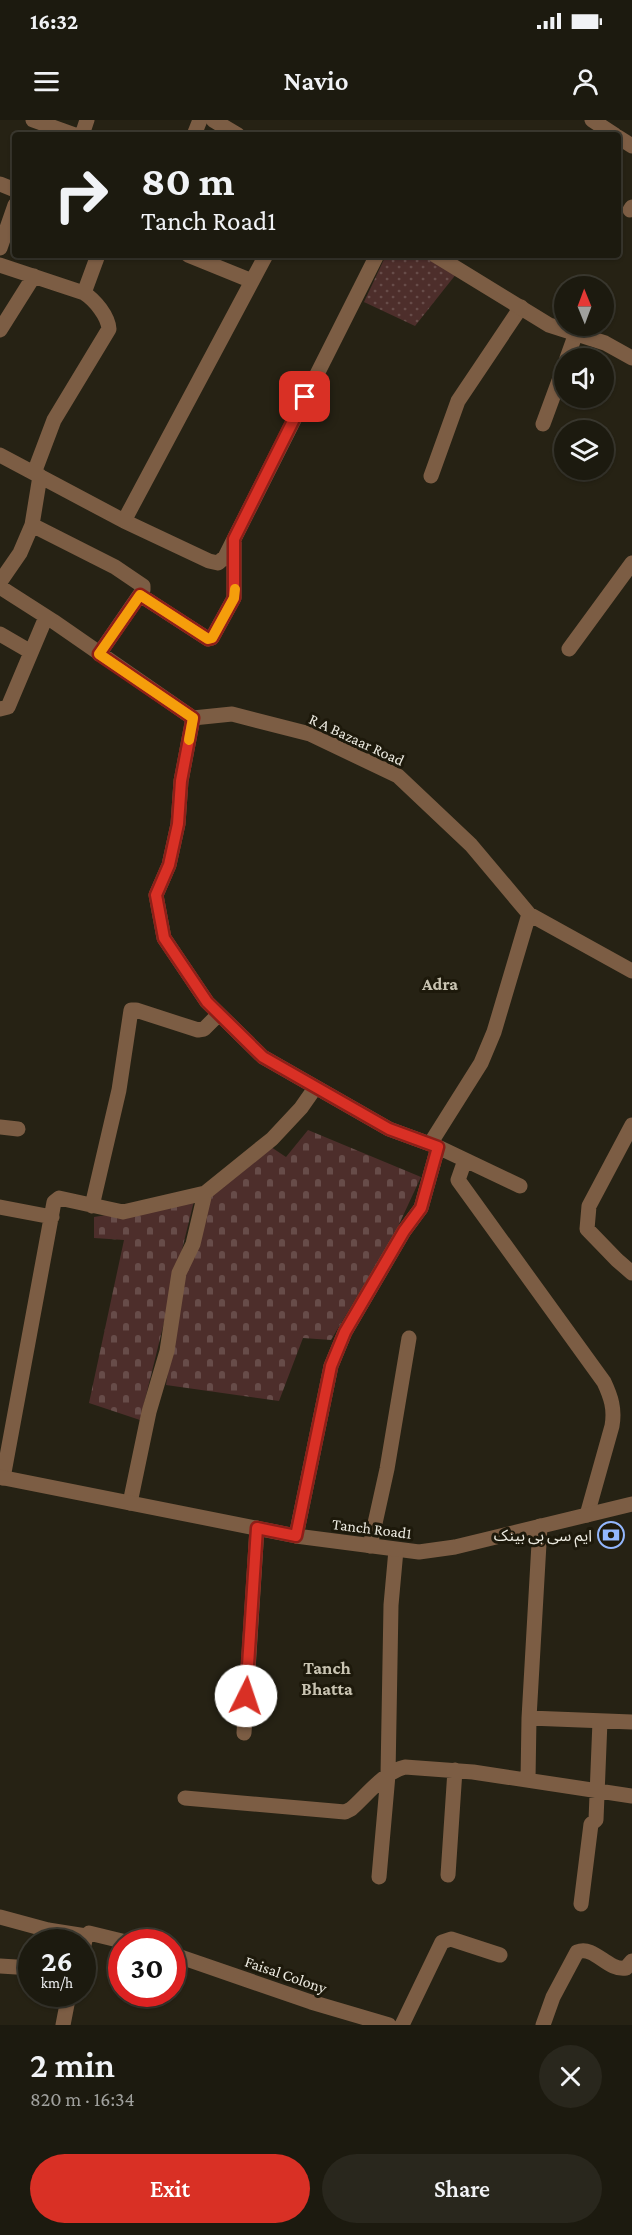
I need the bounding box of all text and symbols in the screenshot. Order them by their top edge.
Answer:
text: 16:32 [30,9,78,34]
icon: menu [30,65,63,98]
icon: person [569,65,602,98]
text: Navio [284,66,348,96]
icon: right [42,156,120,234]
text: 80 m [141,157,235,204]
text: Tanch Road1 [141,206,276,236]
north arrow [554,276,614,336]
map controls [554,276,614,480]
button: sound [554,348,614,408]
pin [279,371,330,422]
icon: arrive [288,380,321,413]
button: layers [554,420,614,480]
street label: R A Bazaar Road [307,710,408,769]
district label: Adra [421,974,458,994]
street label: Tanch Road1 [331,1515,413,1542]
bank icon: ایم سی بی بینک [596,1520,626,1550]
place label: ایم سی بی بینک [494,1527,592,1548]
district label: Tanch Bhatta [301,1658,353,1699]
position arrow [214,1664,278,1728]
speed limit sign: 30 [108,1929,186,2007]
text: 26 [41,1944,73,1977]
street label: Faisal Colony [242,1953,330,1998]
text: km/h [41,1975,73,1991]
text: 2 min [30,2045,115,2085]
button: close [539,2045,602,2108]
text: 820 m · 16:34 [30,2088,135,2110]
button: Exit [30,2154,310,2223]
button: Share [322,2154,602,2223]

